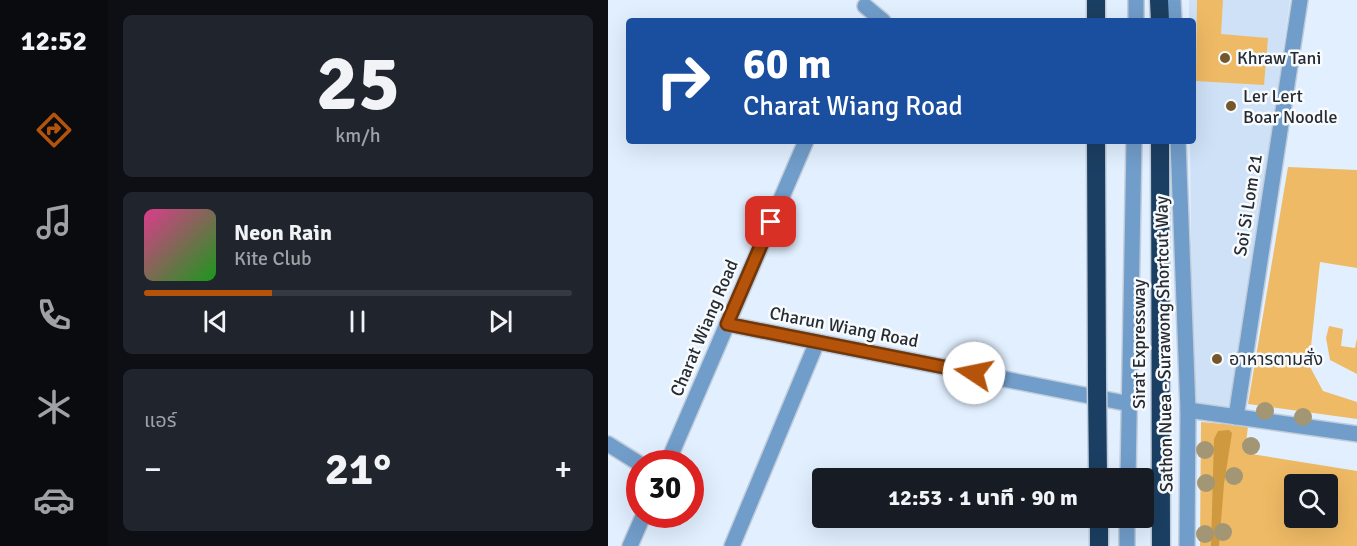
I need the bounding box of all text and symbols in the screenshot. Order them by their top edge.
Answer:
text: 12:52 [21,25,87,58]
text: 25 [316,36,400,132]
text: 60 m [743,39,832,90]
icon: right [644,42,722,120]
place label: Khraw Tani [1237,47,1321,69]
marker: Khraw Tani [1218,51,1232,65]
place label: Ler Lert Boar Noodle [1243,85,1338,128]
text: Charat Wiang Road [743,90,963,123]
marker: Ler Lert Boar Noodle [1224,99,1238,113]
icon: directions [33,109,75,151]
text: km/h [335,123,381,148]
street label: Soi Si Lom 21 [1229,152,1267,258]
street label: Sathon Nuea - Surawong Shortcut Way [1150,195,1178,492]
pin [745,196,796,247]
icon: music [33,201,75,243]
icon: arrive [754,205,787,238]
text: Neon Rain [234,219,332,246]
text: Kite Club [234,246,312,271]
street label: Charat Wiang Road [665,256,743,400]
street label: Sirat Expressway [1128,279,1150,409]
icon: phone [33,294,75,336]
street label: Charun Wiang Road [768,302,920,352]
icon: previous [199,305,232,338]
icon: pause [341,305,374,338]
icon: next [484,305,517,338]
position arrow [942,341,1006,405]
place label: อาหารตามสั่ง [1229,347,1323,370]
marker: อาหารตามสั่ง [1210,352,1224,366]
icon: climate [33,386,75,428]
text: แอร์ [144,408,176,433]
text: 21° [325,442,391,497]
text: − [144,449,162,490]
text: + [554,449,572,490]
speed limit sign: 30 [626,450,704,528]
map controls [1284,474,1338,528]
button: search [1284,474,1338,528]
icon: car [33,479,75,521]
text: 12:53 · 1 นาที · 90 m [888,484,1078,511]

